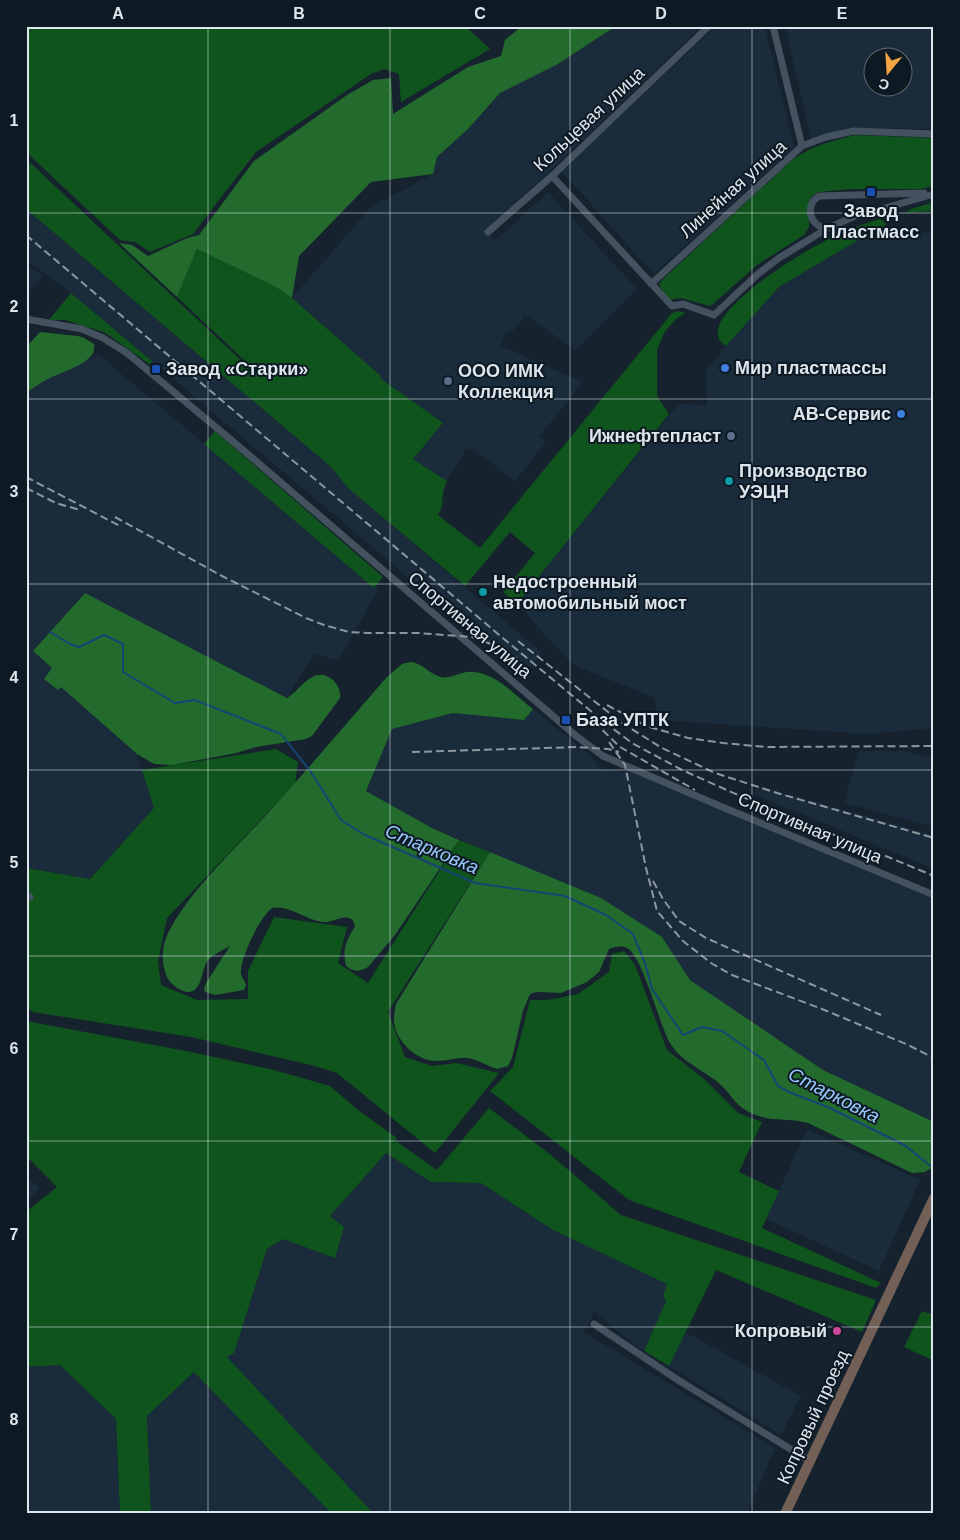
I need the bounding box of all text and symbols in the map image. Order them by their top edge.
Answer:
text: A [112,5,124,22]
text: B [293,5,305,22]
text: C [474,5,486,22]
text: D [655,5,667,22]
text: E [837,5,848,22]
north arrow [862,48,912,98]
street label: Кольцевая улица [530,62,649,175]
text: С [877,75,891,94]
text: 1 [10,112,19,129]
street label: Линейная улица [676,135,791,242]
marker: Завод Пластмасс [865,186,877,198]
place label: Завод Пластмасс [823,201,919,242]
text: 2 [10,298,19,315]
place label: Мир пластмассы [735,358,887,378]
place label: Завод «Старки» [166,359,308,379]
place label: ООО ИМК Коллекция [458,361,554,402]
marker: Мир пластмассы [719,362,731,374]
marker: Завод «Старки» [150,363,162,375]
marker: ООО ИМК Коллекция [442,375,454,387]
place label: АВ-Сервис [793,404,891,424]
marker: АВ-Сервис [895,408,907,420]
place label: Ижнефтепласт [589,426,721,446]
marker: Ижнефтепласт [725,430,737,442]
place label: Производство УЭЦН [739,461,867,502]
marker: Производство УЭЦН [723,475,735,487]
text: 3 [10,483,19,500]
street label: Спортивная улица [404,568,536,683]
place label: Недостроенный автомобильный мост [493,572,687,613]
marker: Недостроенный автомобильный мост [477,586,489,598]
text: 4 [10,669,19,686]
place label: База УПТК [576,710,670,730]
marker: База УПТК [560,714,572,726]
street label: Спортивная улица [735,789,886,868]
water label: Старковка [382,820,482,878]
text: 5 [10,854,19,871]
text: 6 [10,1040,19,1057]
water label: Старковка [785,1063,883,1127]
text: 7 [10,1226,19,1243]
place label: Копровый [735,1321,827,1341]
marker: Копровый [831,1325,843,1337]
street label: Копровый проезд [773,1346,853,1487]
text: 8 [10,1411,19,1428]

